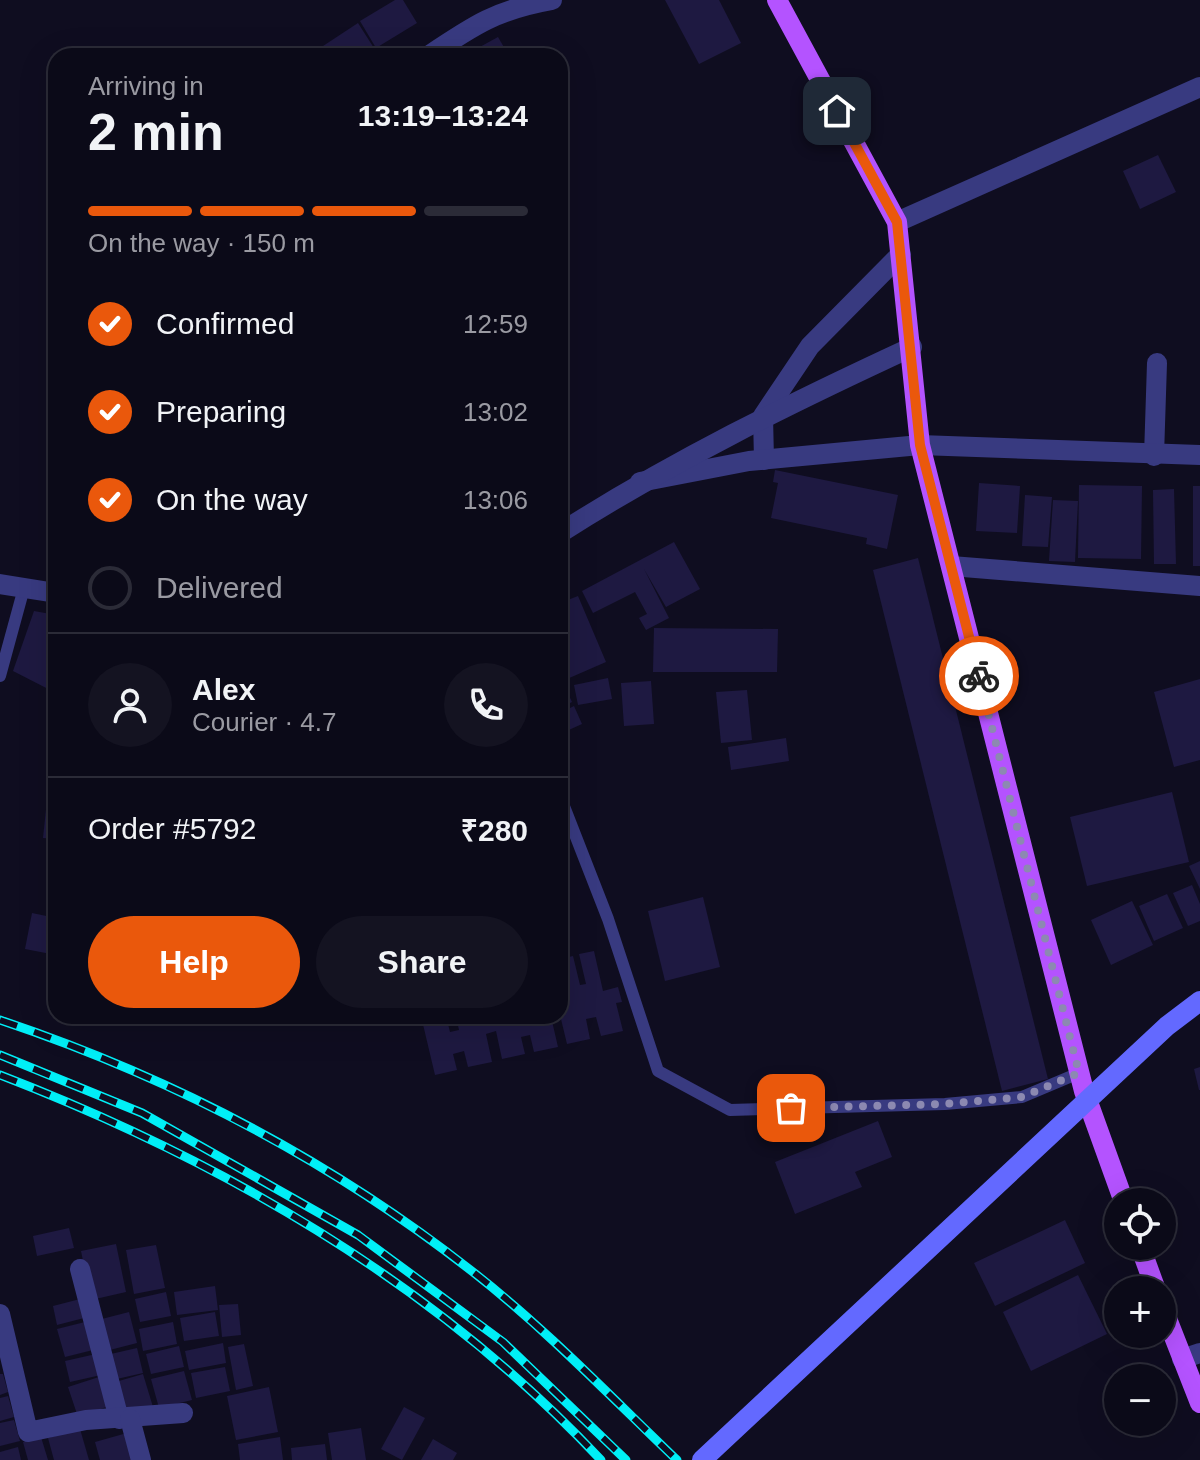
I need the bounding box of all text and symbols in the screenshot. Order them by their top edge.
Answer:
text: Arriving in [88,71,204,101]
pin [803,77,871,145]
icon: home [815,89,859,133]
text: 13:19–13:24 [358,99,528,132]
text: 2 min [88,103,224,161]
text: On the way · 150 m [88,228,315,258]
icon: check [88,302,132,346]
text: Confirmed [156,307,294,340]
text: 12:59 [463,309,528,339]
icon: check [88,390,132,434]
text: Preparing [156,395,286,428]
text: 13:02 [463,397,528,427]
icon: check [88,478,132,522]
text: On the way [156,483,308,516]
text: 13:06 [463,485,528,515]
text: Delivered [156,571,283,604]
courier [939,636,1019,716]
icon: bike [957,654,1001,698]
button: person [88,663,172,747]
button: phone [444,663,528,747]
text: Alex [192,673,255,706]
text: Courier · 4.7 [192,707,337,737]
text: Order #5792 [88,812,256,845]
text: ₹280 [461,814,528,847]
button: Help [88,916,300,1008]
button: Share [316,916,528,1008]
pin [757,1074,825,1142]
icon: bag [769,1086,813,1130]
map controls [1104,1188,1176,1436]
button: locate [1104,1188,1176,1260]
button: + [1104,1276,1176,1348]
button: − [1104,1364,1176,1436]

